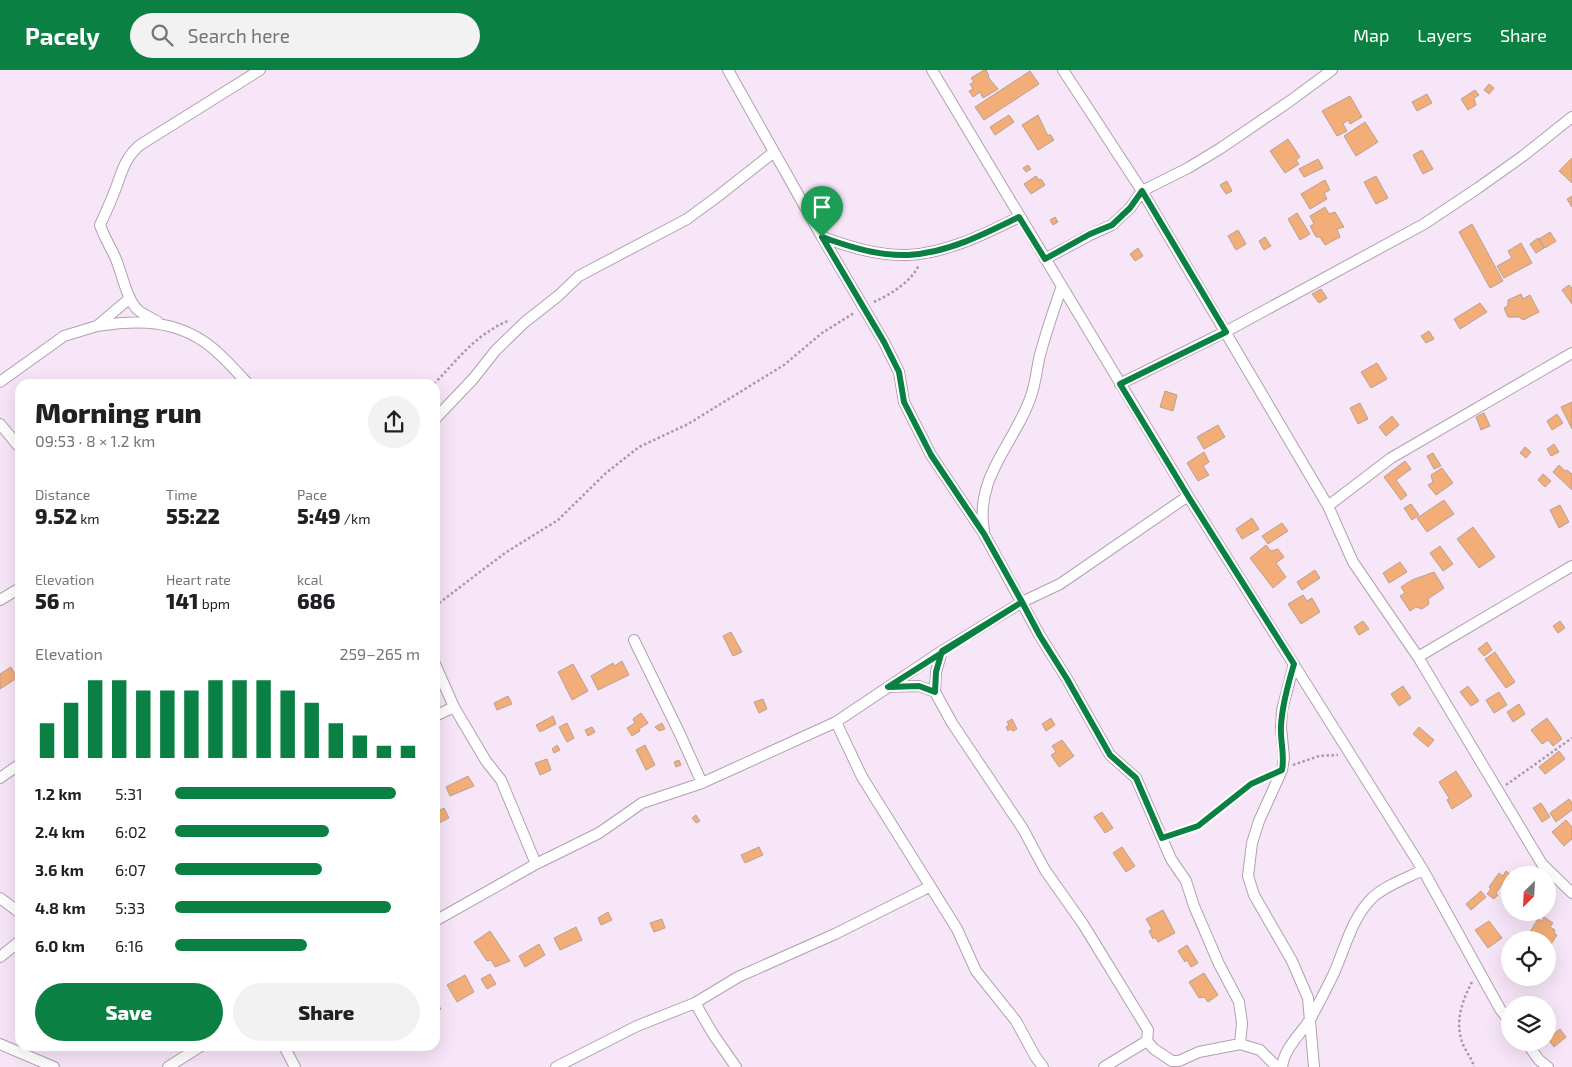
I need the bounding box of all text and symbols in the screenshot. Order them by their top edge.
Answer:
search box [130,13,480,58]
text: Pacely [25,21,100,50]
icon: search [148,21,176,49]
text: Search here [188,24,290,47]
text: Map [1353,24,1389,46]
text: Layers [1417,24,1472,46]
text: Share [1500,24,1547,46]
pin [801,186,843,237]
icon: arrive [808,193,836,221]
text: Morning run [35,395,202,429]
button: share [368,396,420,448]
text: 09:53 · 8 × 1.2 km [35,431,155,450]
text: Distance [35,486,90,503]
text: Time [166,486,197,503]
text: Pace [297,486,327,503]
text: 9.52 [35,503,77,528]
text: 55:22 [166,503,220,528]
text: 5:49 [297,503,341,528]
text: km [77,510,100,527]
text: /km [341,510,370,527]
text: Elevation [35,571,94,588]
text: Heart rate [166,571,231,588]
text: kcal [297,571,323,588]
text: 56 [35,588,59,613]
text: 141 [166,588,199,613]
text: 686 [297,588,335,613]
text: m [59,595,75,612]
text: bpm [199,595,230,612]
text: Elevation [35,644,103,663]
text: 259–265 m [340,644,420,663]
text: 1.2 km [35,784,82,803]
text: 5:31 [115,784,143,803]
text: 2.4 km [35,822,85,841]
text: 6:02 [115,822,147,841]
text: 3.6 km [35,860,84,879]
text: 6:07 [115,860,146,879]
north arrow [1501,866,1556,921]
map controls [1501,866,1556,1051]
text: 4.8 km [35,898,86,917]
text: 5:33 [115,898,145,917]
button: locate [1501,931,1556,986]
text: 6.0 km [35,936,85,955]
text: 6:16 [115,936,143,955]
button: Save [35,983,223,1041]
button: Share [233,983,420,1041]
button: layers [1501,996,1556,1051]

